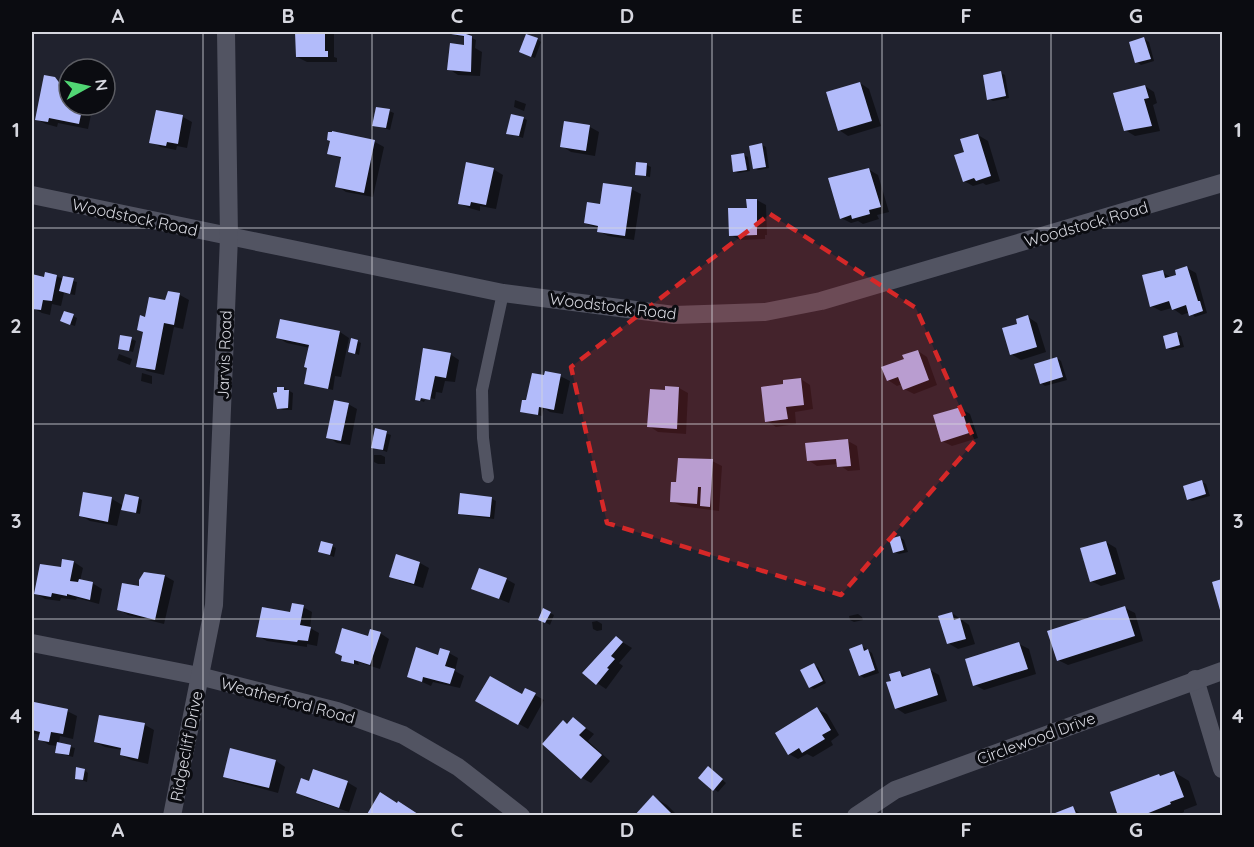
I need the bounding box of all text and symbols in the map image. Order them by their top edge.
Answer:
text: A [112,3,125,28]
text: B [281,3,295,28]
text: C [451,3,464,28]
text: D [620,3,634,28]
text: E [791,3,803,28]
text: F [960,3,972,28]
text: G [1129,3,1143,28]
north arrow [57,57,117,117]
text: N [91,78,113,92]
text: 1 [12,117,20,142]
text: 1 [1234,117,1242,142]
street label: Woodstock Road [70,194,200,240]
street label: Woodstock Road [1022,197,1150,251]
street label: Woodstock Road [548,288,678,324]
street label: Jarvis Road [212,310,236,400]
text: 2 [10,313,22,338]
text: 2 [1232,313,1244,338]
text: 3 [11,508,21,533]
text: 3 [1233,508,1243,533]
street label: Weatherford Road [219,672,357,728]
street label: Ridgecliff Drive [165,689,207,803]
text: 4 [10,703,22,728]
text: 4 [1232,703,1244,728]
street label: Circlewood Drive [974,707,1098,769]
text: A [112,817,125,842]
text: B [281,817,295,842]
text: C [451,817,464,842]
text: D [620,817,634,842]
text: E [791,817,803,842]
text: F [960,817,972,842]
text: G [1129,817,1143,842]

